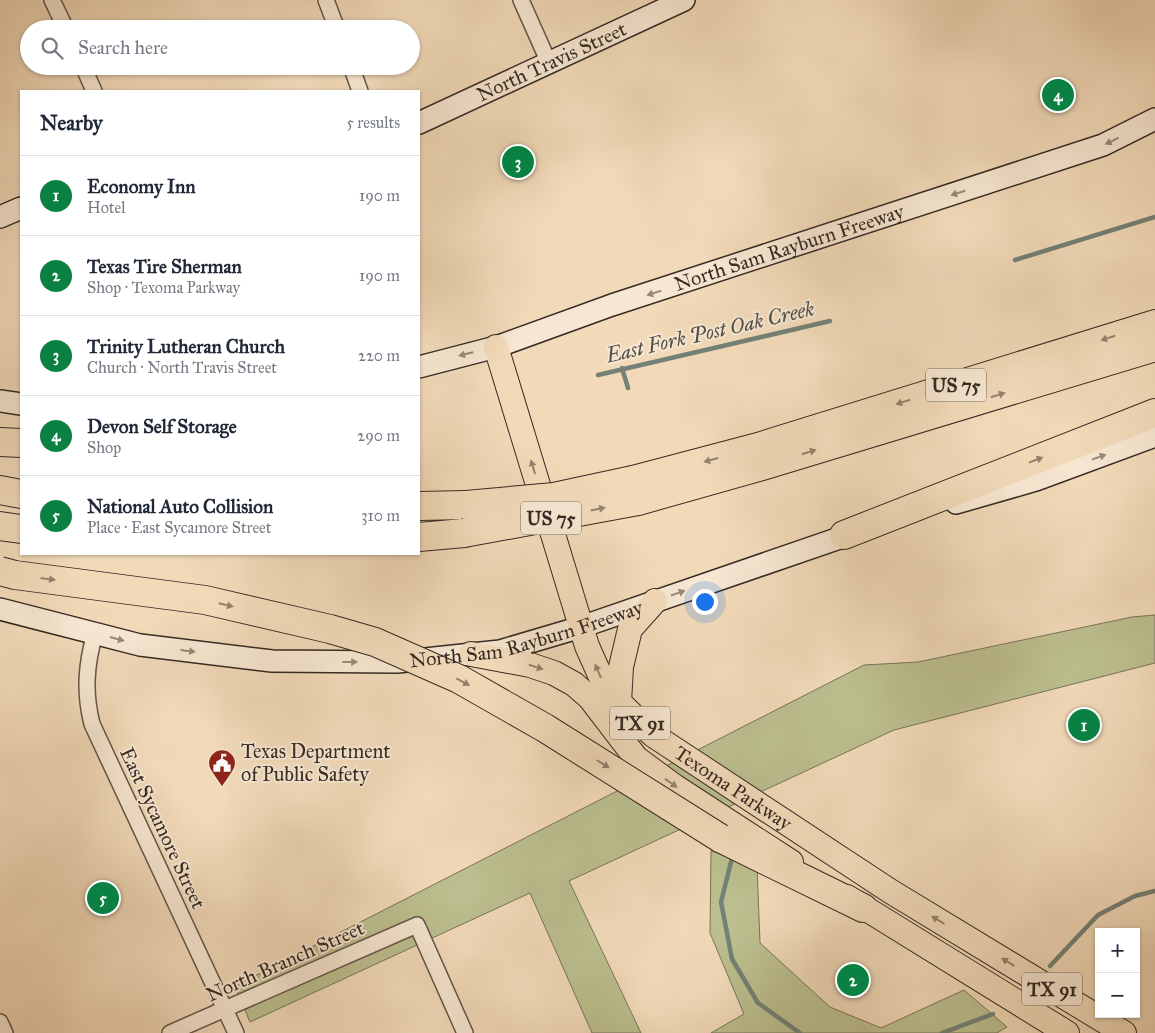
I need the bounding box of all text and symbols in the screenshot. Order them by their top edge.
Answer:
street label: North Travis Street [473,16,630,107]
search box [20,20,420,75]
icon: search [38,34,66,62]
text: Search here [78,36,168,59]
pin: 4 [1042,76,1074,114]
text: Nearby [40,110,103,136]
text: 5 results [346,113,400,132]
one-way arrow [1105,138,1119,146]
pin: 3 [502,143,534,181]
text: Economy Inn [87,175,196,198]
text: 1 [53,186,59,205]
text: 190 m [359,186,400,205]
one-way arrow [950,190,965,198]
text: Hotel [87,198,125,217]
street label: North Sam Rayburn Freeway [671,199,907,296]
text: Texas Tire Sherman [87,255,242,278]
text: 2 [52,266,60,285]
text: 190 m [359,266,400,285]
text: Shop · Texoma Parkway [87,278,240,297]
one-way arrow [646,289,661,297]
water label: East Fork Post Oak Creek [602,295,817,369]
text: Trinity Lutheran Church [87,335,285,358]
one-way arrow [1101,335,1116,343]
text: 3 [53,346,59,365]
text: 220 m [358,346,400,365]
one-way arrow [459,350,474,358]
text: Church · North Travis Street [87,358,277,377]
road number: US 75 [926,368,986,402]
one-way arrow [990,390,1005,398]
one-way arrow [895,398,910,406]
text: Devon Self Storage [87,415,237,438]
text: 4 [52,426,60,445]
text: 290 m [357,426,400,445]
text: Shop [87,438,121,457]
one-way arrow [801,448,816,455]
one-way arrow [1091,453,1106,460]
one-way arrow [703,456,718,464]
one-way arrow [1029,456,1044,463]
one-way arrow [528,459,536,474]
text: National Auto Collision [87,495,273,518]
road number: US 75 [521,502,581,534]
one-way arrow [591,504,607,512]
text: 5 [52,506,60,525]
text: 310 m [361,506,400,525]
text: Place · East Sycamore Street [87,518,271,537]
one-way arrow [40,576,56,584]
one-way arrow [670,589,685,596]
your location [692,589,718,615]
street label: North Sam Rayburn Freeway [408,595,646,673]
one-way arrow [218,601,233,609]
one-way arrow [110,636,125,644]
one-way arrow [180,647,196,655]
one-way arrow [342,658,358,666]
one-way arrow [529,664,544,672]
one-way arrow [594,664,602,678]
one-way arrow [456,677,469,686]
road number: TX 91 [610,706,670,740]
pin: 1 [1068,706,1100,744]
place label: Texas Department of Public Safety [241,739,390,786]
street label: Texoma Parkway [670,741,797,835]
street label: East Sycamore Street [115,743,211,913]
public building icon: Texas Department of Public Safety [207,748,237,787]
one-way arrow [596,760,609,769]
one-way arrow [664,778,678,788]
pin: 5 [87,879,119,917]
street label: North Branch Street [202,915,368,1007]
one-way arrow [932,915,945,924]
map controls [1095,928,1140,1018]
button: + [1095,928,1140,973]
one-way arrow [1001,958,1015,967]
pin: 2 [837,961,869,999]
road number: TX 91 [1022,972,1082,1006]
button: − [1095,973,1140,1018]

